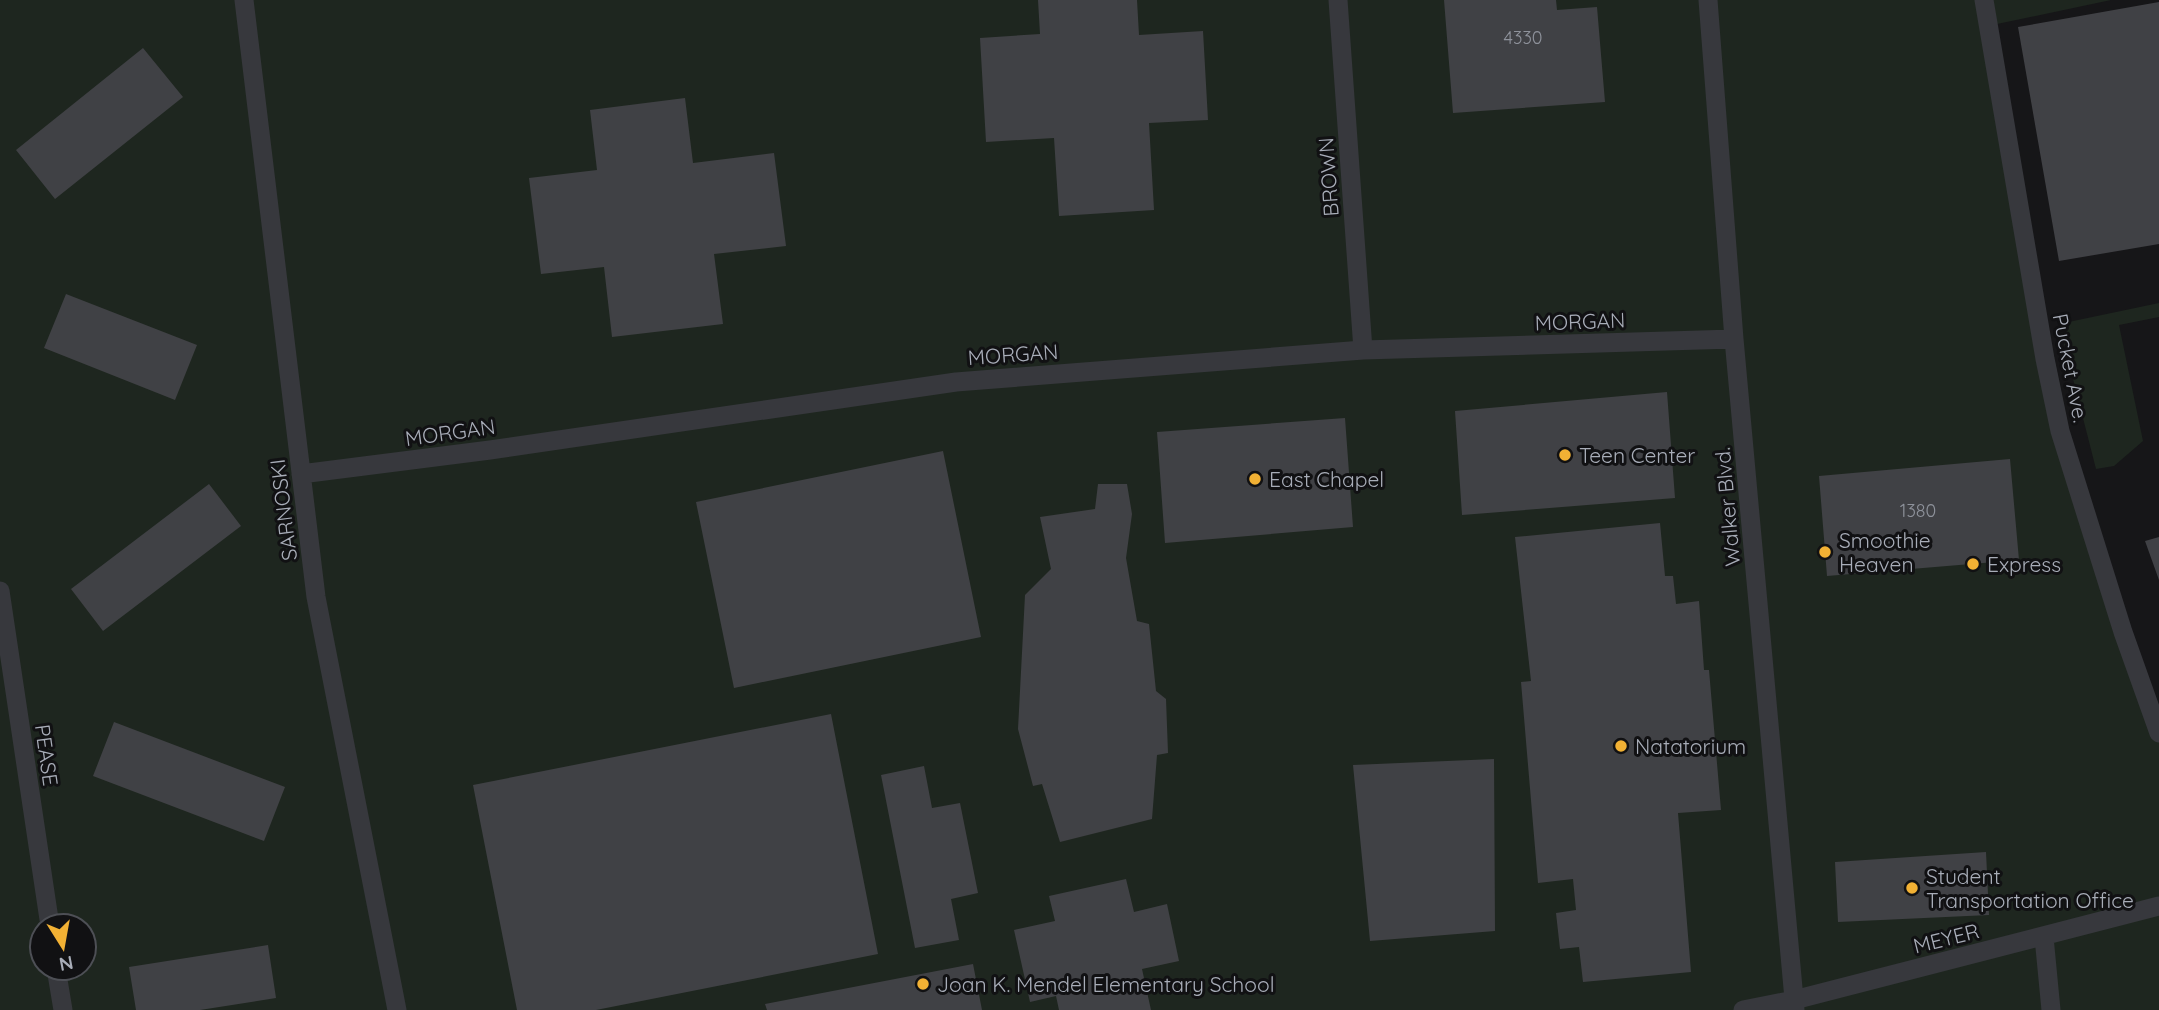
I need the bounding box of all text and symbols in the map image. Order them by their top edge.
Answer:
house number: 4330 [1503,26,1543,49]
street label: BROWN [1312,137,1344,217]
street label: MORGAN [1534,306,1626,336]
street label: Pucket Ave. [2048,311,2094,425]
street label: MORGAN [967,338,1059,370]
street label: MORGAN [403,413,497,451]
place label: Teen Center [1579,442,1695,468]
street label: Walker Blvd. [1709,446,1745,568]
marker: Teen Center [1557,447,1573,463]
street label: SARNOSKI [264,458,302,562]
place label: East Chapel [1269,466,1384,492]
marker: East Chapel [1247,471,1263,487]
house number: 1380 [1900,499,1936,522]
place label: Smoothie Heaven [1839,527,1931,577]
marker: Smoothie Heaven [1817,544,1833,560]
place label: Express [1987,551,2061,577]
marker: Express [1965,556,1981,572]
street label: PEASE [30,723,64,787]
place label: Natatorium [1635,733,1746,759]
marker: Natatorium [1613,738,1629,754]
place label: Student Transportation Office [1926,863,2134,913]
marker: Student Transportation Office [1904,880,1920,896]
north arrow [28,912,98,982]
street label: MEYER [1910,917,1982,959]
text: N [57,951,75,977]
place label: Joan K. Mendel Elementary School [937,971,1275,997]
marker: Joan K. Mendel Elementary School [915,976,931,992]

